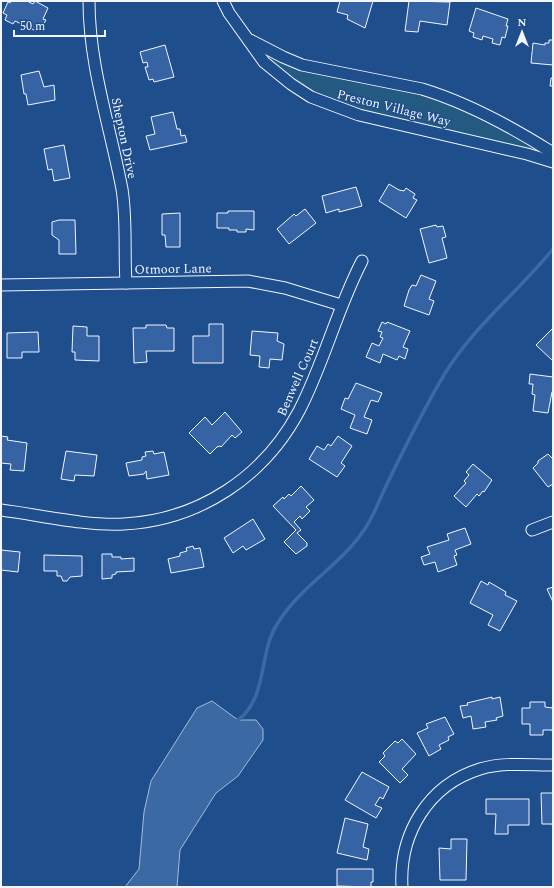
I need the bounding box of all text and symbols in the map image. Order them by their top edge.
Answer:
scale bar [14,12,105,38]
north arrow [502,12,542,52]
text: N [518,14,527,31]
text: 50 m [20,17,45,36]
street label: Preston Village Way [335,84,454,132]
street label: Shepton Drive [106,96,142,181]
street label: Otmoor Lane [134,258,212,280]
street label: Benwell Court [272,335,324,419]

